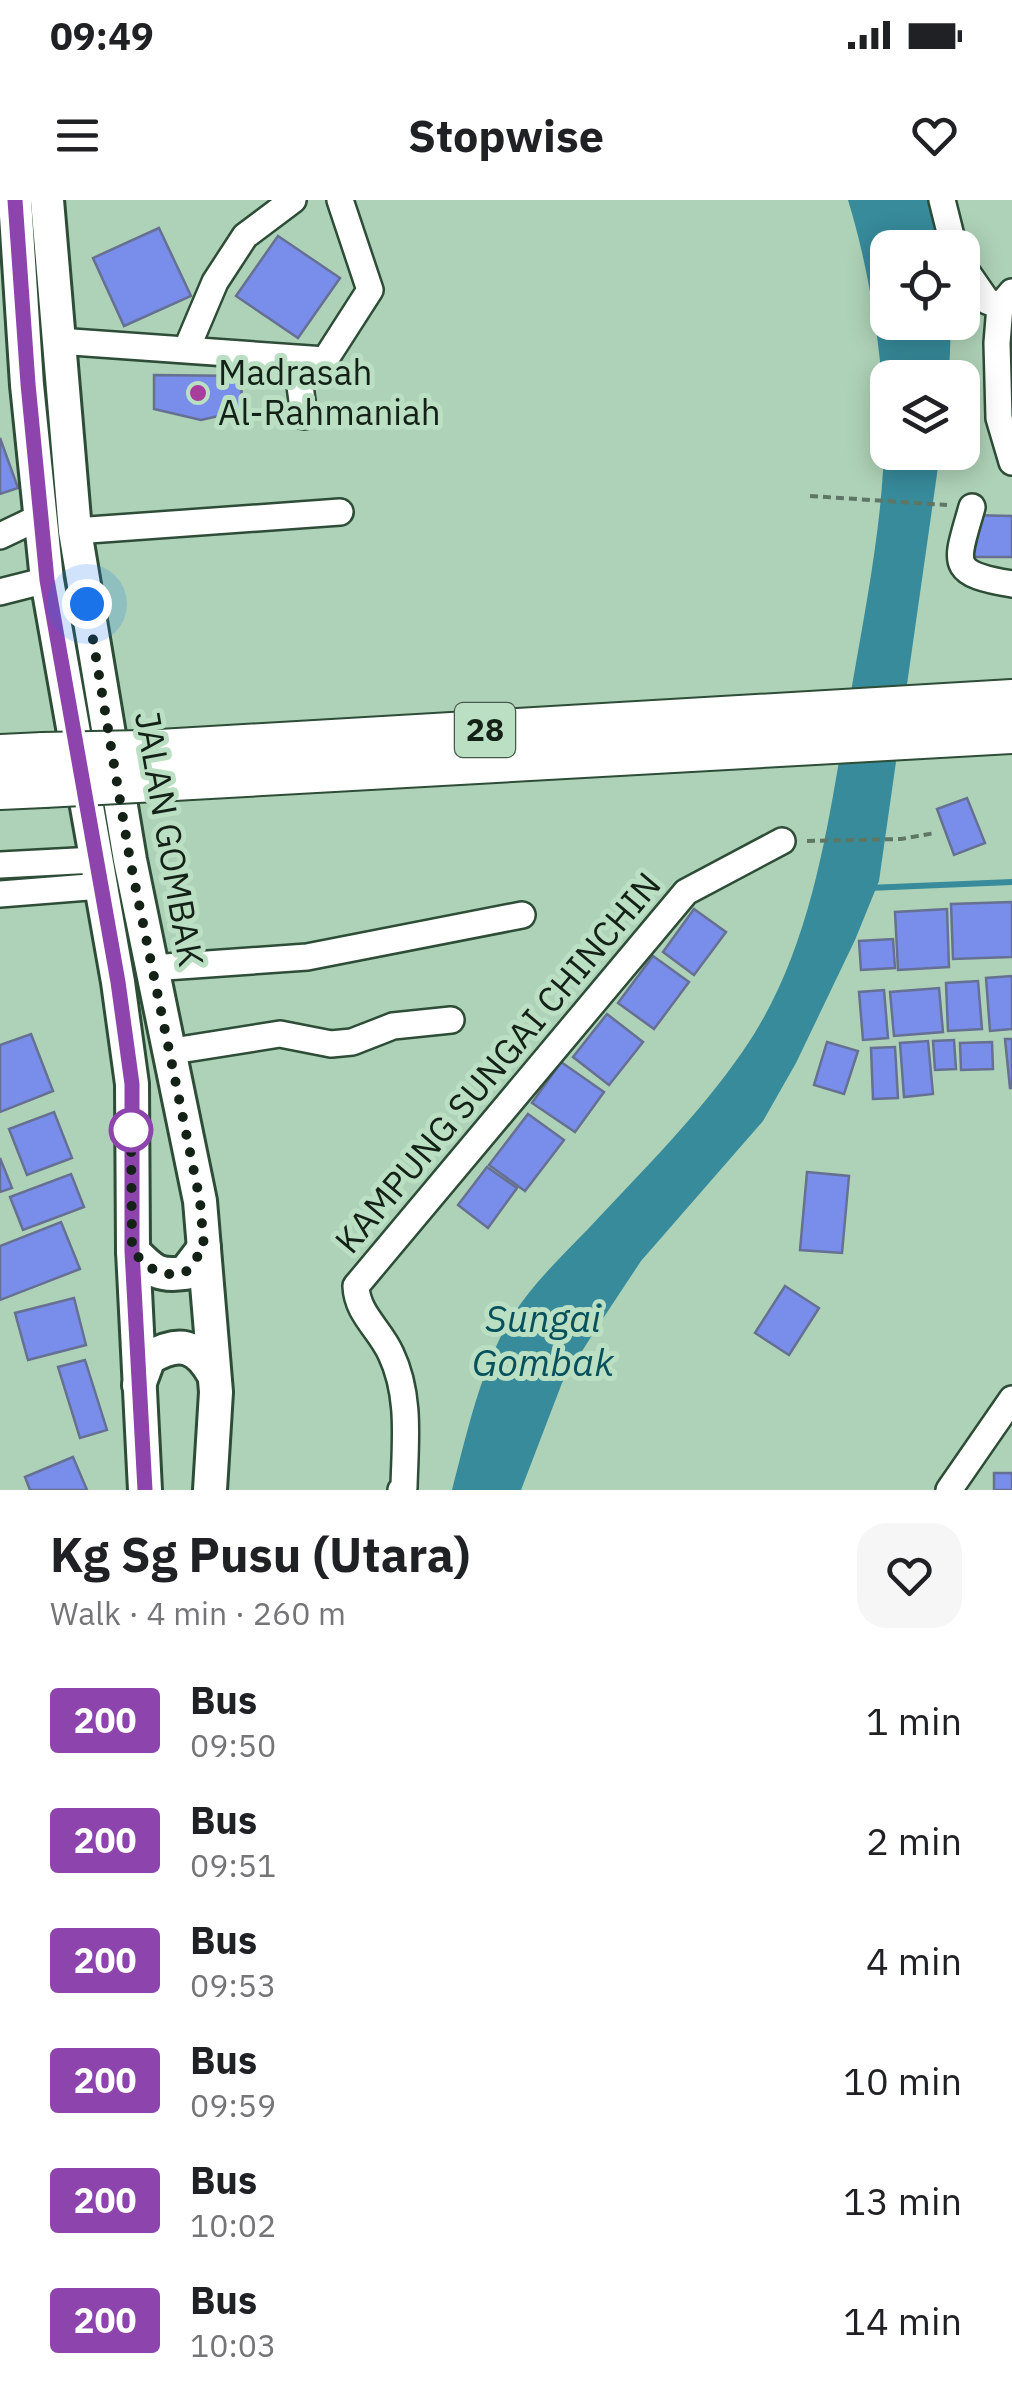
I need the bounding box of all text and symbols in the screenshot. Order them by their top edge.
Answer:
text: 09:49 [50,11,154,60]
text: Stopwise [408,106,604,164]
icon: menu [50,108,105,163]
icon: heart [907,108,962,163]
map controls [870,230,980,470]
button: locate [870,230,980,340]
place label: Madrasah Al-Rahmaniah [218,349,441,435]
button: layers [870,360,980,470]
marker: Madrasah Al-Rahmaniah [187,382,209,404]
your location [62,579,112,629]
road number: 28 [455,703,515,757]
street label: JALAN GOMBAK [125,708,215,970]
street label: KAMPUNG SUNGAI CHINCHIN [324,862,670,1262]
unlabelled marker [110,1109,152,1151]
water label: Sungai Gombak [472,1293,615,1386]
text: Kg Sg Pusu (Utara) [50,1523,470,1585]
button: heart [857,1523,962,1628]
text: Walk · 4 min · 260 m [50,1592,346,1634]
text: Bus [190,1675,257,1724]
text: 1 min [866,1696,962,1745]
text: 200 [73,1697,137,1743]
text: 09:50 [190,1724,276,1766]
text: Bus [190,1795,257,1844]
text: 2 min [866,1816,962,1865]
text: 200 [73,1817,137,1863]
text: 09:51 [190,1844,276,1886]
text: Bus [190,1915,257,1964]
text: 4 min [866,1936,962,1985]
text: 200 [73,1937,137,1983]
text: 09:53 [190,1964,276,2006]
text: Bus [190,2035,257,2084]
text: 10 min [843,2056,962,2105]
text: 200 [73,2057,137,2103]
text: 09:59 [190,2084,276,2126]
text: Bus [190,2155,257,2204]
text: 13 min [843,2176,962,2225]
text: 200 [73,2177,137,2223]
text: 10:02 [190,2204,276,2246]
text: Bus [190,2275,257,2324]
text: 14 min [843,2296,962,2345]
text: 200 [73,2297,137,2343]
text: 10:03 [190,2324,276,2366]

